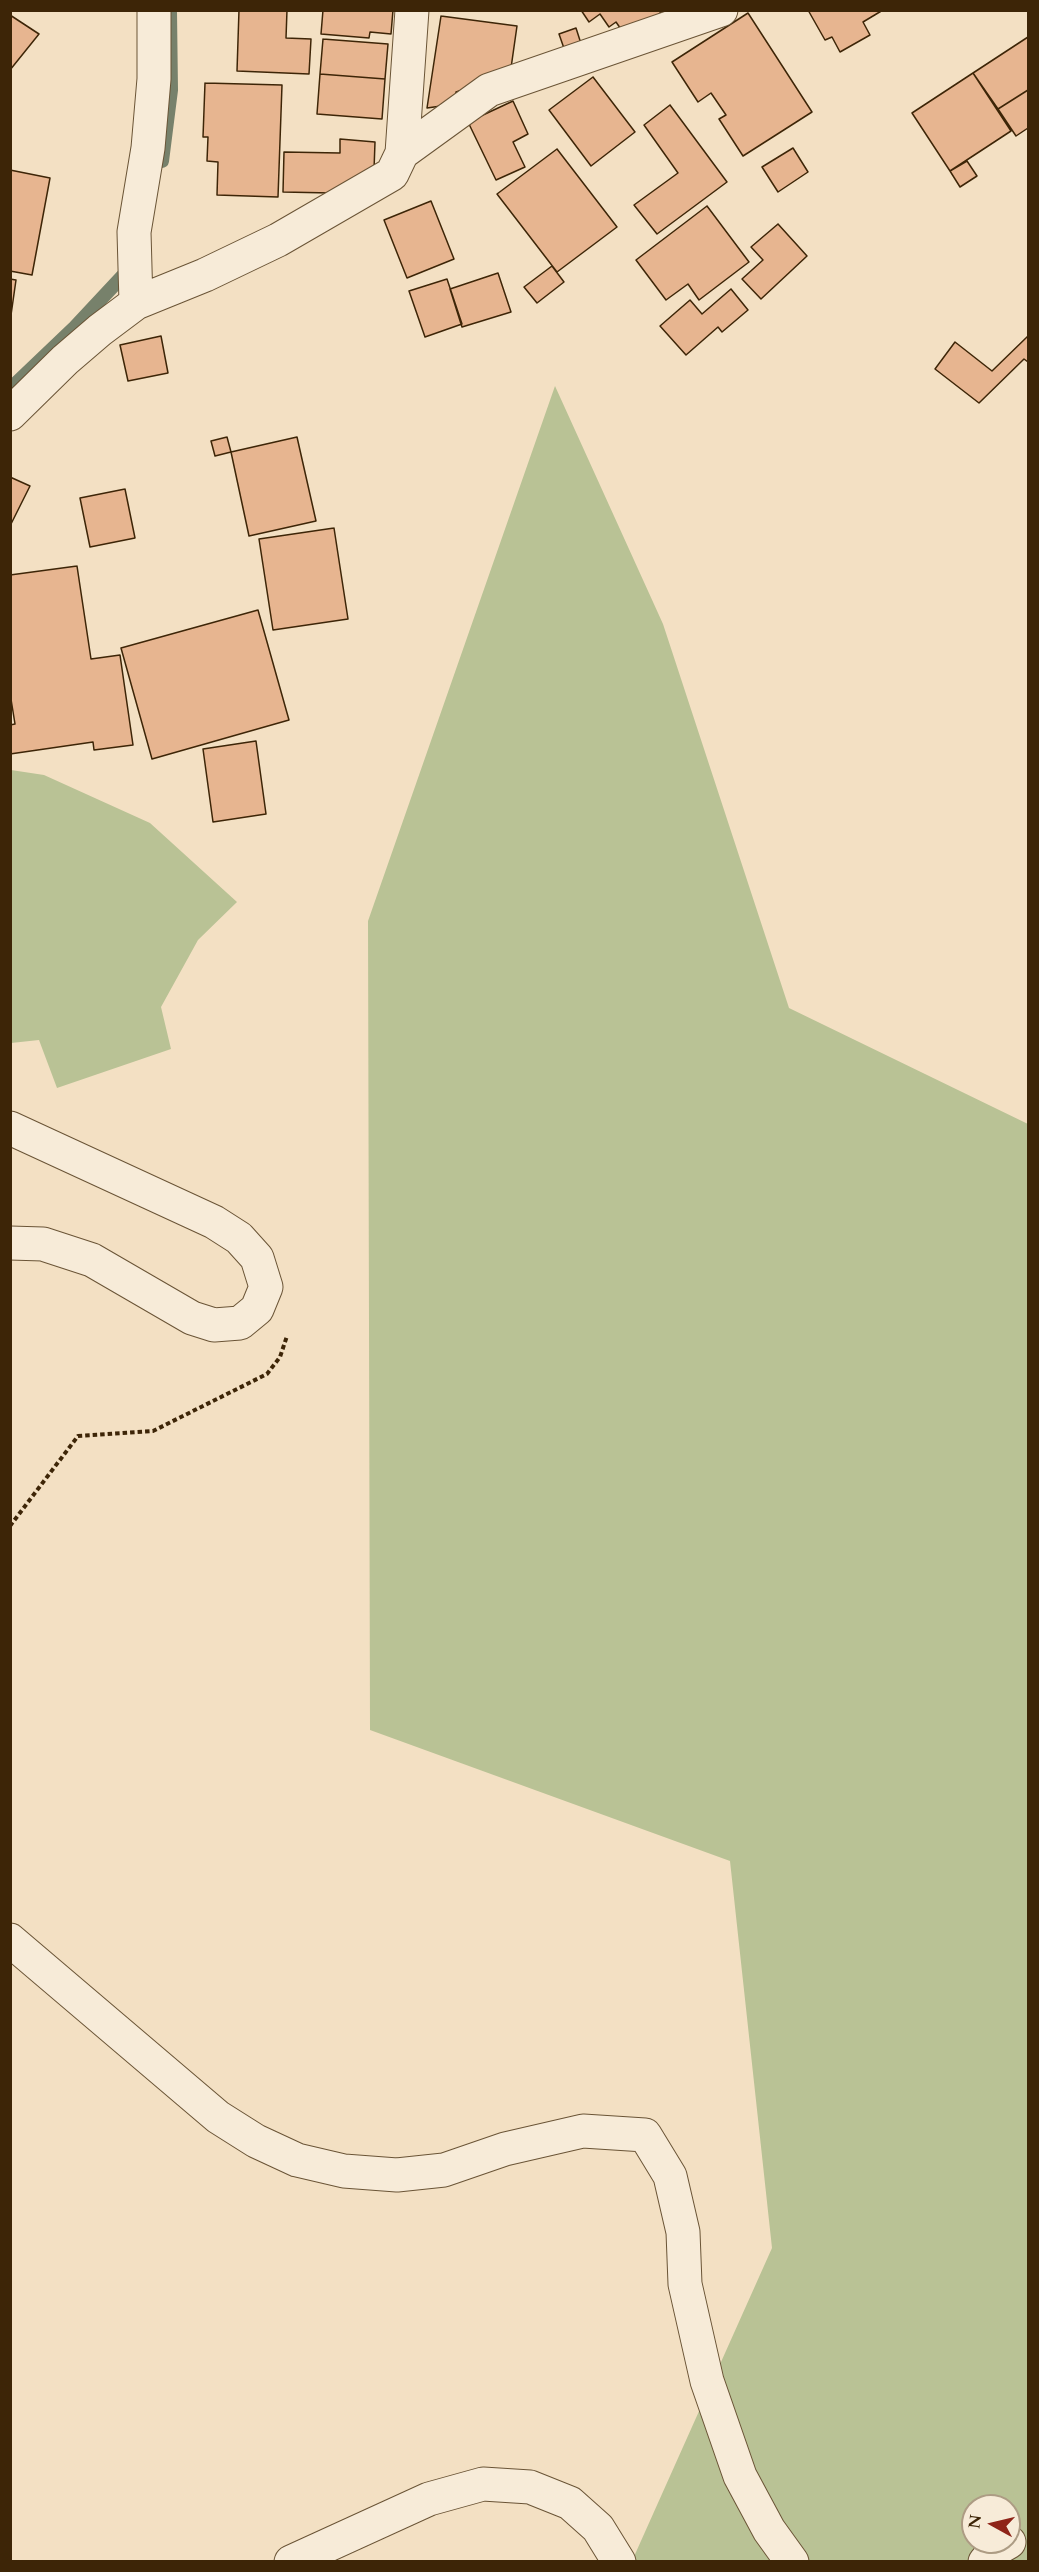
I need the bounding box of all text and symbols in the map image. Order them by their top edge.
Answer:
north arrow [961,2494,1021,2554]
text: N [963,2513,987,2530]

